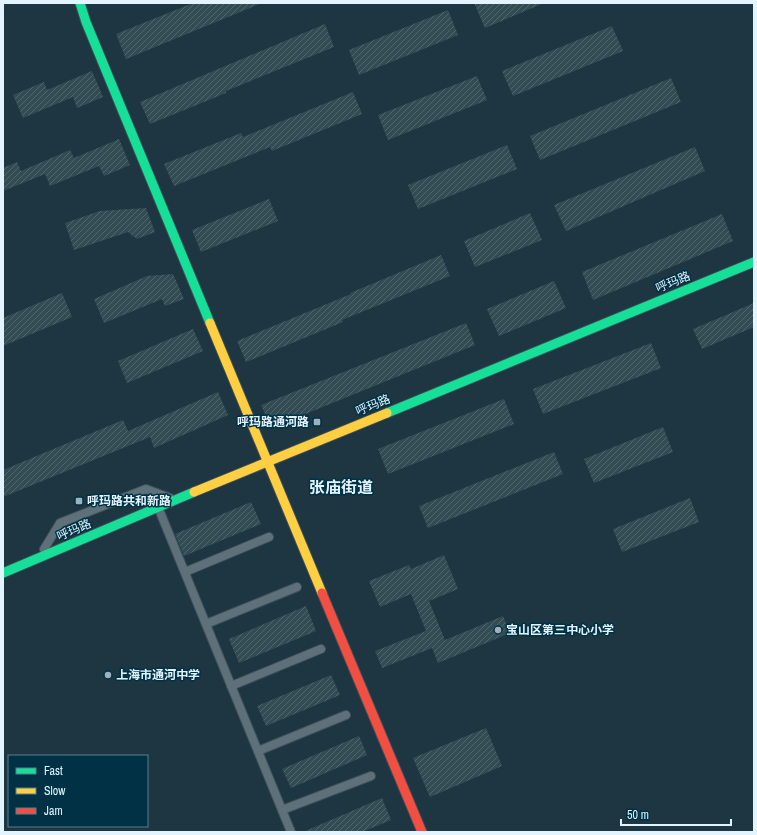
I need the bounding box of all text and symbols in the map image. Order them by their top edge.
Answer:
street label: 呼玛路 [653,268,693,296]
street label: 呼玛路 [353,391,393,419]
place label: 呼玛路通河路 [237,414,309,430]
marker: 呼玛路通河路 [312,417,322,427]
district label: 张庙街道 [309,476,373,498]
place label: 呼玛路共和新路 [87,493,171,509]
marker: 呼玛路共和新路 [74,496,84,506]
street label: 呼玛路 [54,516,94,544]
place label: 宝山区第三中心小学 [506,622,614,638]
marker: 宝山区第三中心小学 [493,625,503,635]
place label: 上海市通河中学 [116,667,200,683]
marker: 上海市通河中学 [103,670,113,680]
legend [8,755,148,827]
text: Fast [44,763,63,779]
text: Slow [44,783,66,799]
scale bar [621,801,731,827]
text: Jam [44,803,63,819]
text: 50 m [627,807,649,823]

